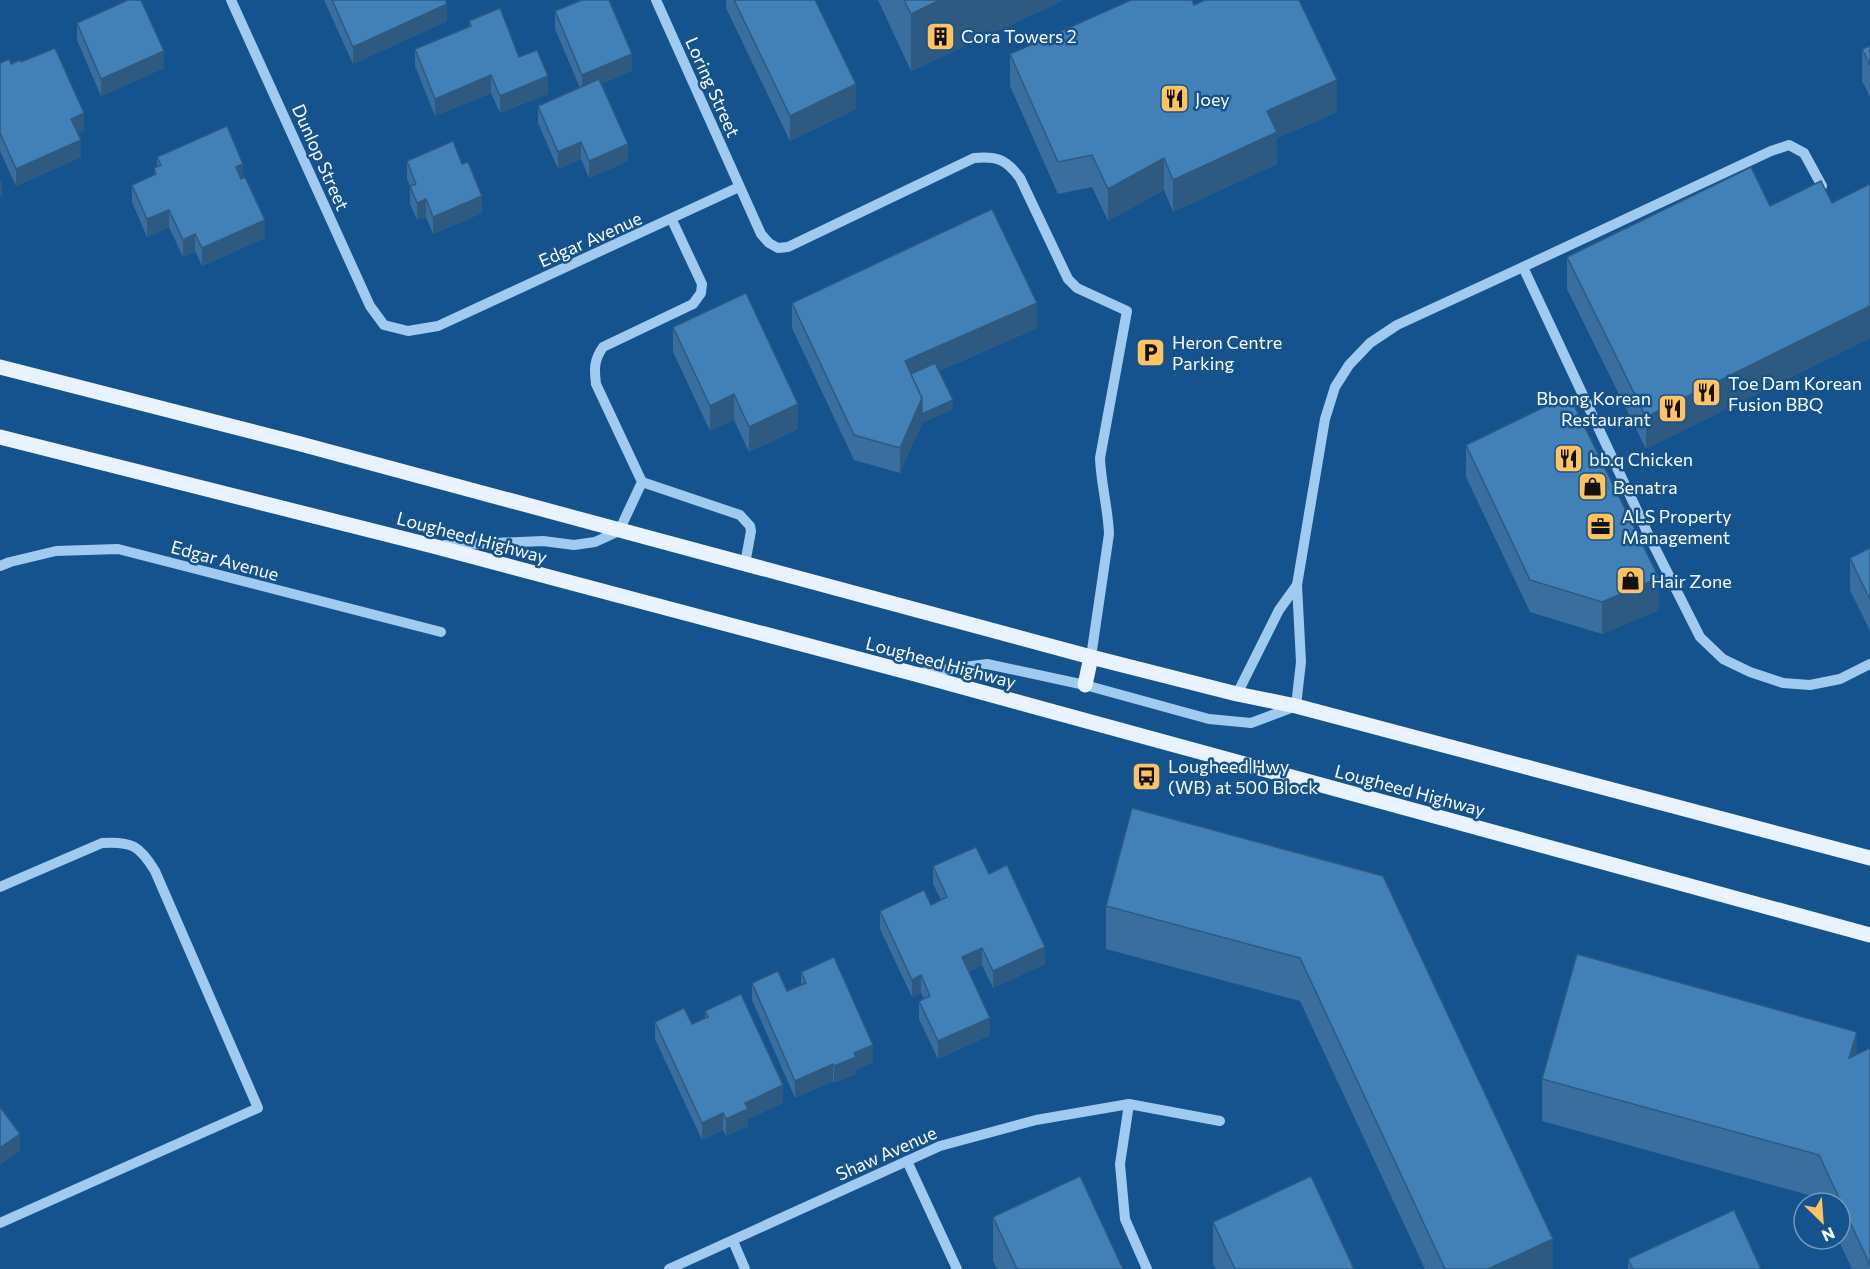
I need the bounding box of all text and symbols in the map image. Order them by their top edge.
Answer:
building icon: Cora Towers 2 [924,20,956,52]
place label: Cora Towers 2 [961,25,1077,47]
street label: Loring Street [681,34,745,140]
restaurant icon: Joey [1158,83,1190,115]
place label: Joey [1195,88,1230,110]
street label: Dunlop Street [288,100,354,214]
street label: Edgar Avenue [535,206,645,272]
place label: Heron Centre Parking [1172,331,1282,374]
parking icon: Heron Centre Parking [1135,336,1167,368]
place label: Toe Dam Korean Fusion BBQ [1728,372,1862,415]
restaurant icon: Toe Dam Korean Fusion BBQ [1691,377,1723,409]
place label: Bbong Korean Restaurant [1536,387,1651,430]
restaurant icon: Bbong Korean Restaurant [1656,392,1688,424]
restaurant icon: bb.q Chicken [1552,443,1584,475]
place label: bb.q Chicken [1589,448,1693,470]
shop icon: Benatra [1576,471,1608,503]
place label: Benatra [1613,476,1678,498]
place label: ALS Property Management [1622,505,1732,548]
street label: Lougheed Highway [394,506,550,568]
office icon: ALS Property Management [1585,510,1617,542]
street label: Edgar Avenue [169,535,281,585]
shop icon: Hair Zone [1614,565,1646,597]
place label: Hair Zone [1651,570,1732,592]
street label: Lougheed Highway [863,631,1019,693]
place label: Lougheed Hwy (WB) at 500 Block [1168,755,1318,798]
street label: Lougheed Highway [1332,759,1488,821]
bus stop icon: Lougheed Hwy (WB) at 500 Block [1131,760,1163,792]
street label: Shaw Avenue [832,1121,940,1185]
north arrow [1792,1191,1852,1251]
text: N [1819,1224,1838,1246]

